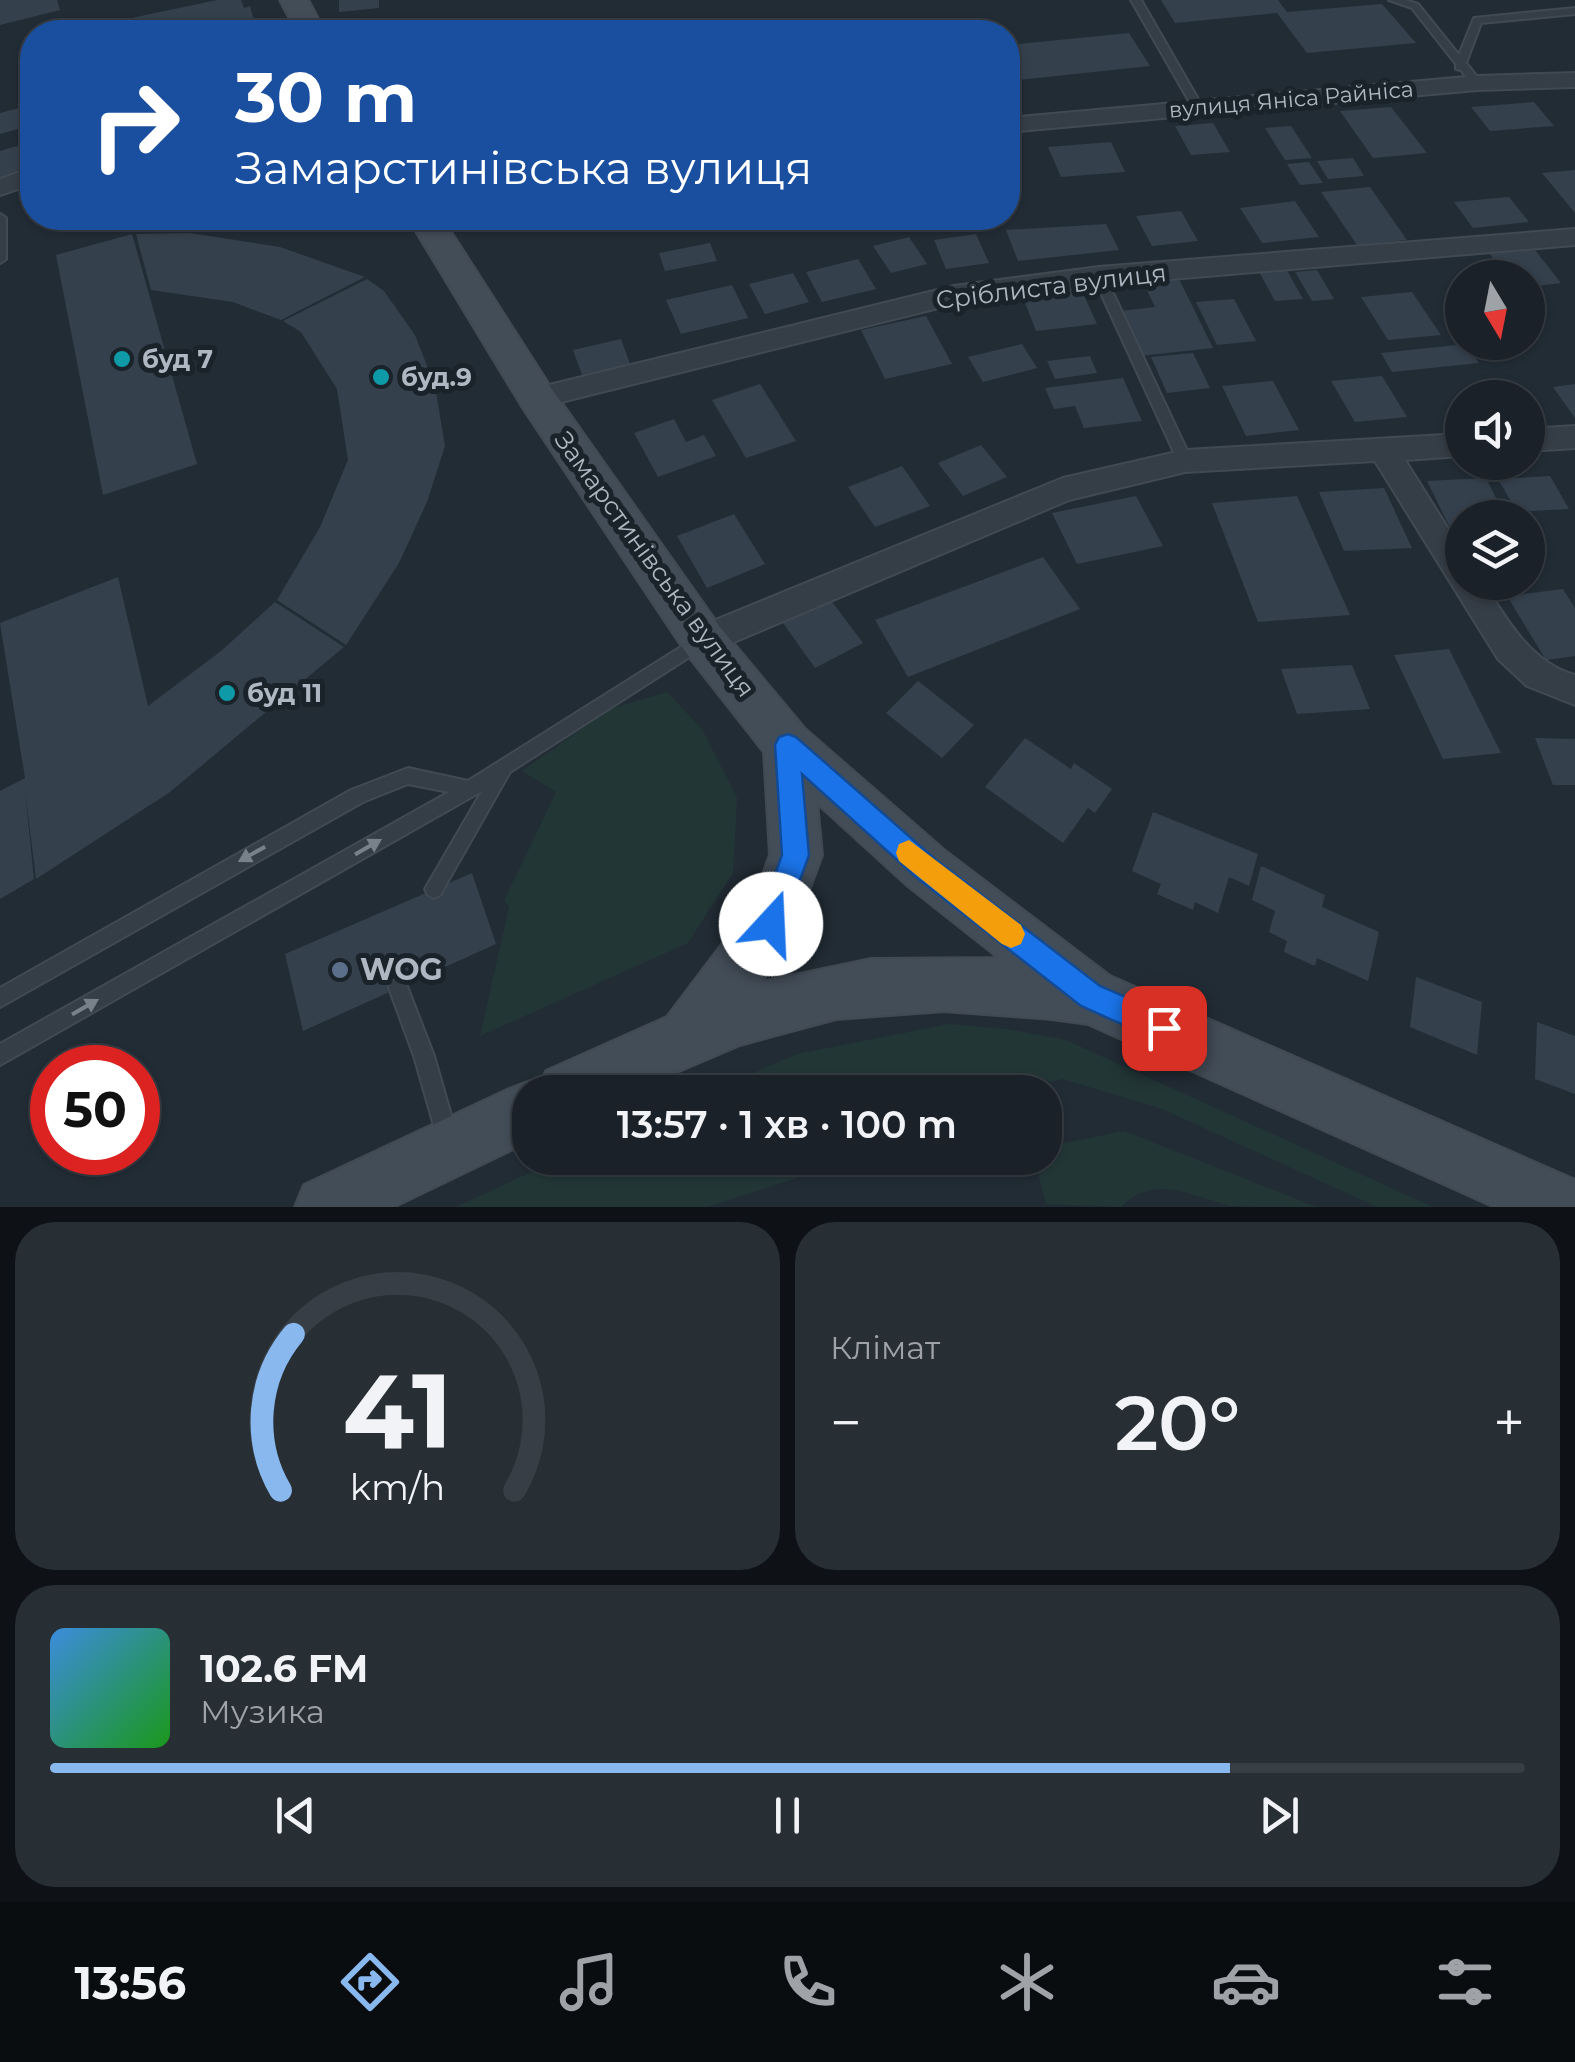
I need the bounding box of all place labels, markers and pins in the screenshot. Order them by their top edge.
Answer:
place label: буд 7 [142,344,213,374]
marker: буд 7 [111,348,133,370]
place label: буд.9 [401,362,472,392]
marker: буд.9 [370,366,392,388]
place label: буд 11 [247,678,322,708]
marker: буд 11 [216,682,238,704]
place label: WOG [360,951,443,988]
marker: WOG [329,959,351,981]
pin [1122,986,1207,1071]

